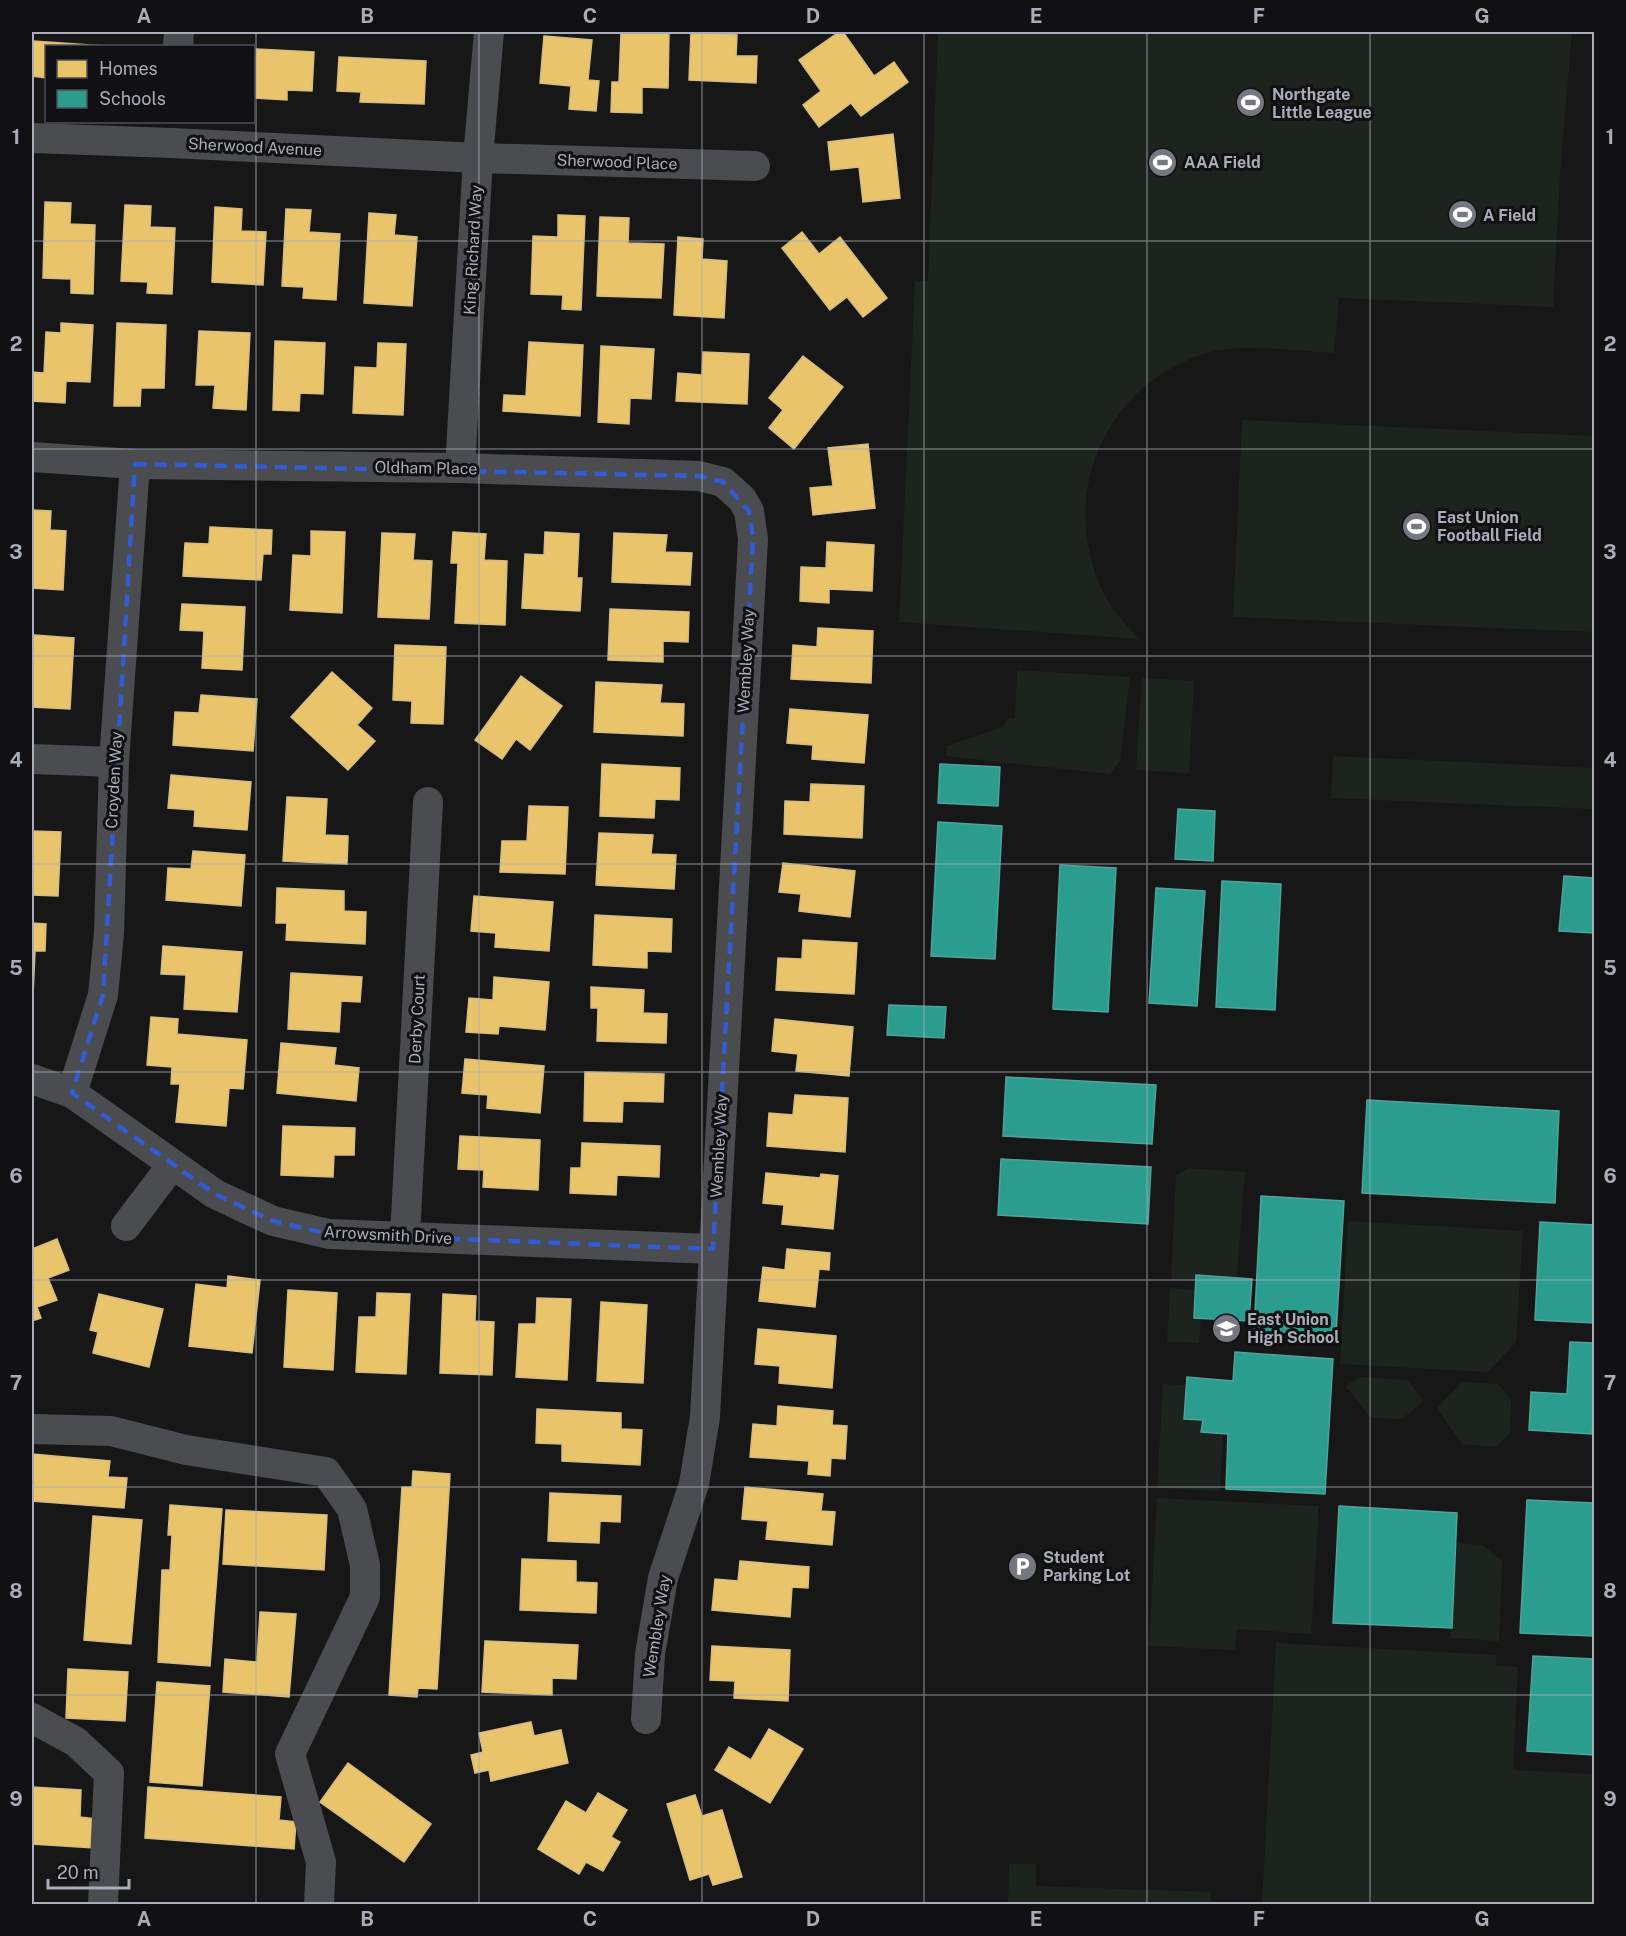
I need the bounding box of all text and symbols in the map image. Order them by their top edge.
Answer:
text: A [137,4,151,28]
text: B [360,4,374,28]
text: C [583,4,597,28]
text: D [806,4,820,28]
text: E [1030,4,1042,28]
text: F [1253,4,1265,28]
text: G [1474,4,1490,28]
legend [45,45,255,123]
text: Homes [99,58,158,79]
place label: Northgate Little League [1272,85,1372,122]
sports icon: Northgate Little League [1235,87,1267,119]
text: Schools [99,88,166,109]
text: 1 [12,125,20,149]
text: 1 [1606,125,1614,149]
street label: Sherwood Avenue [187,134,323,160]
sports icon: AAA Field [1147,146,1179,178]
street label: Sherwood Place [556,150,678,174]
place label: AAA Field [1184,153,1261,172]
street label: King Richard Way [460,184,486,316]
sports icon: A Field [1446,199,1478,231]
place label: A Field [1483,206,1536,225]
text: 2 [10,332,22,356]
text: 2 [1604,332,1616,356]
street label: Oldham Place [374,458,478,478]
place label: East Union Football Field [1437,508,1542,545]
sports icon: East Union Football Field [1400,510,1432,542]
text: 3 [9,540,23,564]
text: 3 [1603,540,1617,564]
street label: Wembley Way [734,608,758,713]
street label: Croyden Way [102,730,126,829]
text: 4 [9,748,23,772]
text: 4 [1603,748,1617,772]
text: 5 [9,956,23,980]
text: 5 [1603,956,1617,980]
street label: Derby Court [405,974,429,1064]
street label: Wembley Way [707,1093,731,1198]
text: 6 [9,1164,23,1188]
text: 6 [1603,1164,1617,1188]
street label: Arrowsmith Drive [323,1222,453,1248]
place label: East Union High School [1247,1310,1340,1347]
school or university icon: East Union High School [1210,1312,1242,1344]
text: 7 [10,1371,22,1395]
text: 7 [1604,1371,1616,1395]
place label: Student Parking Lot [1043,1548,1131,1585]
parking icon: Student Parking Lot [1006,1550,1038,1582]
street label: Wembley Way [639,1573,675,1679]
text: 8 [9,1579,23,1603]
text: 8 [1603,1579,1617,1603]
text: 9 [9,1787,23,1811]
text: 9 [1603,1787,1617,1811]
scale bar [48,1852,129,1890]
text: 20 m [57,1862,99,1883]
text: A [137,1907,151,1931]
text: B [360,1907,374,1931]
text: C [583,1907,597,1931]
text: D [806,1907,820,1931]
text: E [1030,1907,1042,1931]
text: F [1253,1907,1265,1931]
text: G [1474,1907,1490,1931]

